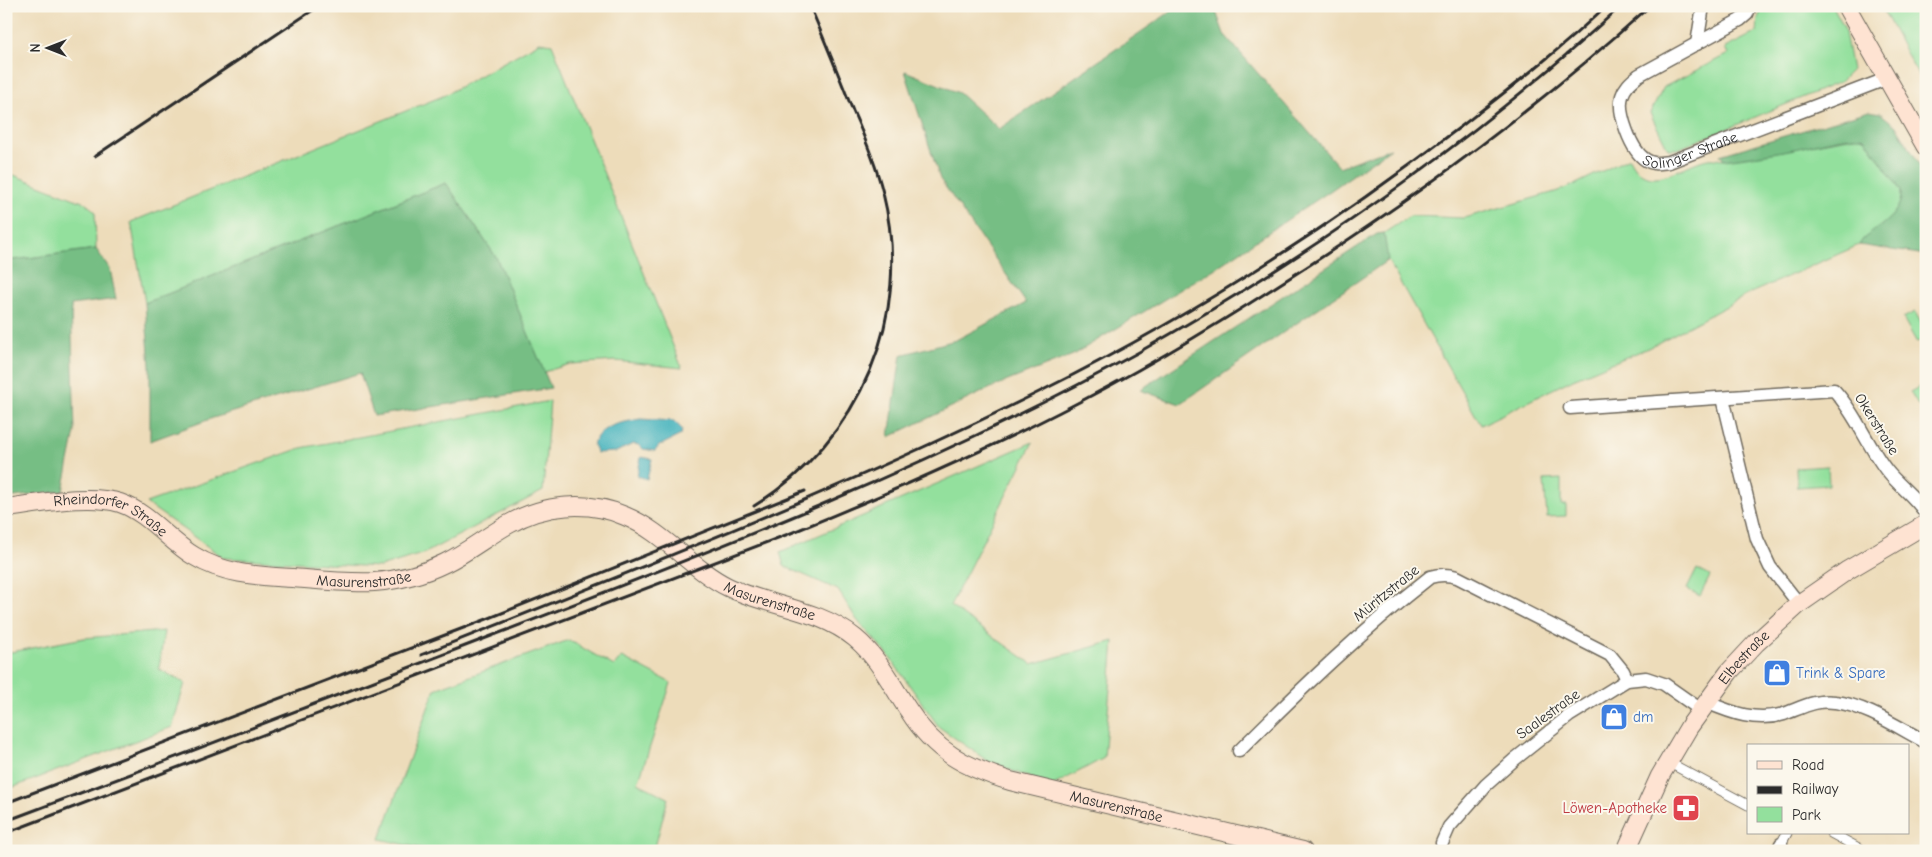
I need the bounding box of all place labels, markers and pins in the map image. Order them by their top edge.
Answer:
shop icon: Trink & Spare [1762,658,1792,688]
place label: Trink & Spare [1796,664,1886,682]
shop icon: dm [1599,702,1629,732]
place label: dm [1633,708,1653,726]
pharmacy icon: Löwen-Apotheke [1671,793,1701,823]
place label: Löwen-Apotheke [1563,799,1667,817]

